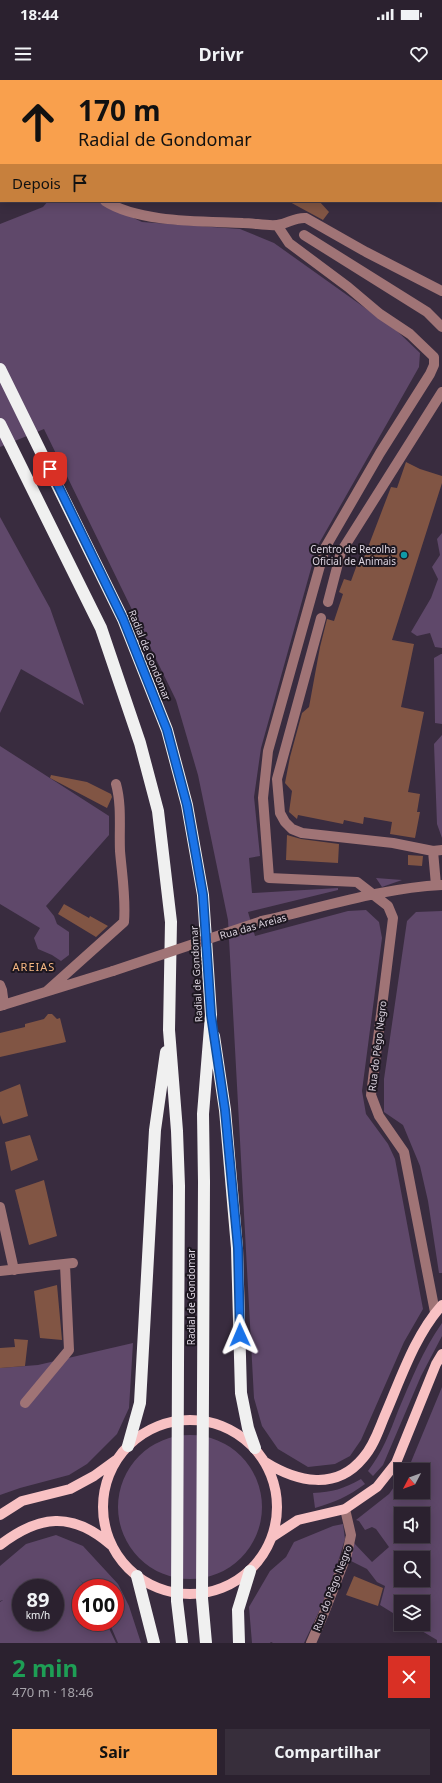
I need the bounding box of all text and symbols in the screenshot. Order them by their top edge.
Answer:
text: 18:44 [20,4,59,24]
text: Drivr [199,42,243,66]
icon: menu [12,43,34,65]
icon: heart [408,43,430,65]
text: 170 m [78,91,161,129]
icon: ahead [12,96,64,148]
text: Radial de Gondomar [78,127,252,151]
icon: arrive [69,172,91,194]
text: Depois [12,173,61,193]
pin [33,452,67,486]
icon: arrive [39,458,61,480]
place label: Centro de Recolha Oficial de Animais [310,542,396,568]
marker: Centro de Recolha Oficial de Animais [399,550,409,560]
street label: Radial de Gondomar [125,608,175,702]
street label: Rua das Areias [218,910,288,942]
street label: Radial de Gondomar [186,925,206,1023]
district label: AREIAS [13,959,55,974]
street label: Rua do Pêgo Negro [364,1000,390,1092]
street label: Radial de Gondomar [184,1249,198,1345]
position arrow [219,1314,261,1356]
north arrow [394,1463,430,1499]
map controls [394,1463,430,1631]
button: sound [394,1507,430,1543]
street label: Rua do Pêgo Negro [309,1543,355,1633]
button: search [394,1551,430,1587]
speed limit sign: 100 [72,1579,124,1631]
text: 89 [27,1586,49,1613]
button: layers [394,1595,430,1631]
text: km/h [26,1608,50,1622]
text: 2 min [12,1651,78,1684]
button: close [388,1656,430,1698]
text: 470 m · 18:46 [12,1683,93,1701]
button: Sair [12,1729,217,1775]
button: Compartilhar [225,1729,430,1775]

